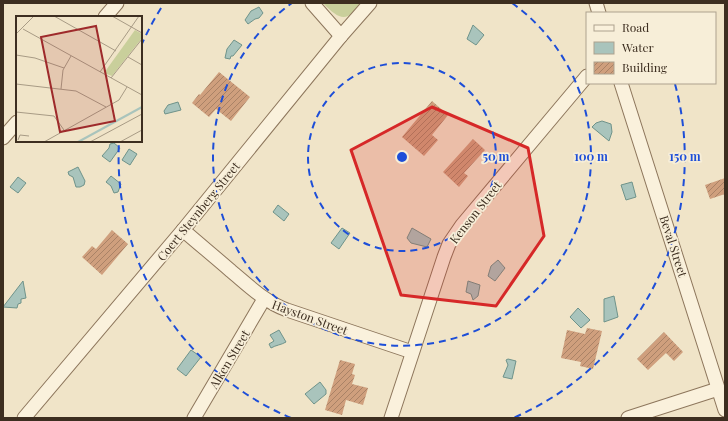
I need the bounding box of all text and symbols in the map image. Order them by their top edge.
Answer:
legend [586,12,716,84]
inset map [16,16,142,142]
text: Road [622,19,649,35]
text: Water [621,39,655,55]
text: Building [622,59,668,75]
text: 50 m [483,148,510,164]
text: 100 m [574,148,608,164]
text: 150 m [669,148,701,164]
centre of rings [395,150,409,164]
street label: Coert Steynberg Street [153,158,243,264]
street label: Kenson Street [445,177,505,247]
street label: Beval Street [657,213,692,280]
street label: Hayston Street [270,296,351,338]
street label: Alken Street [205,326,253,392]

